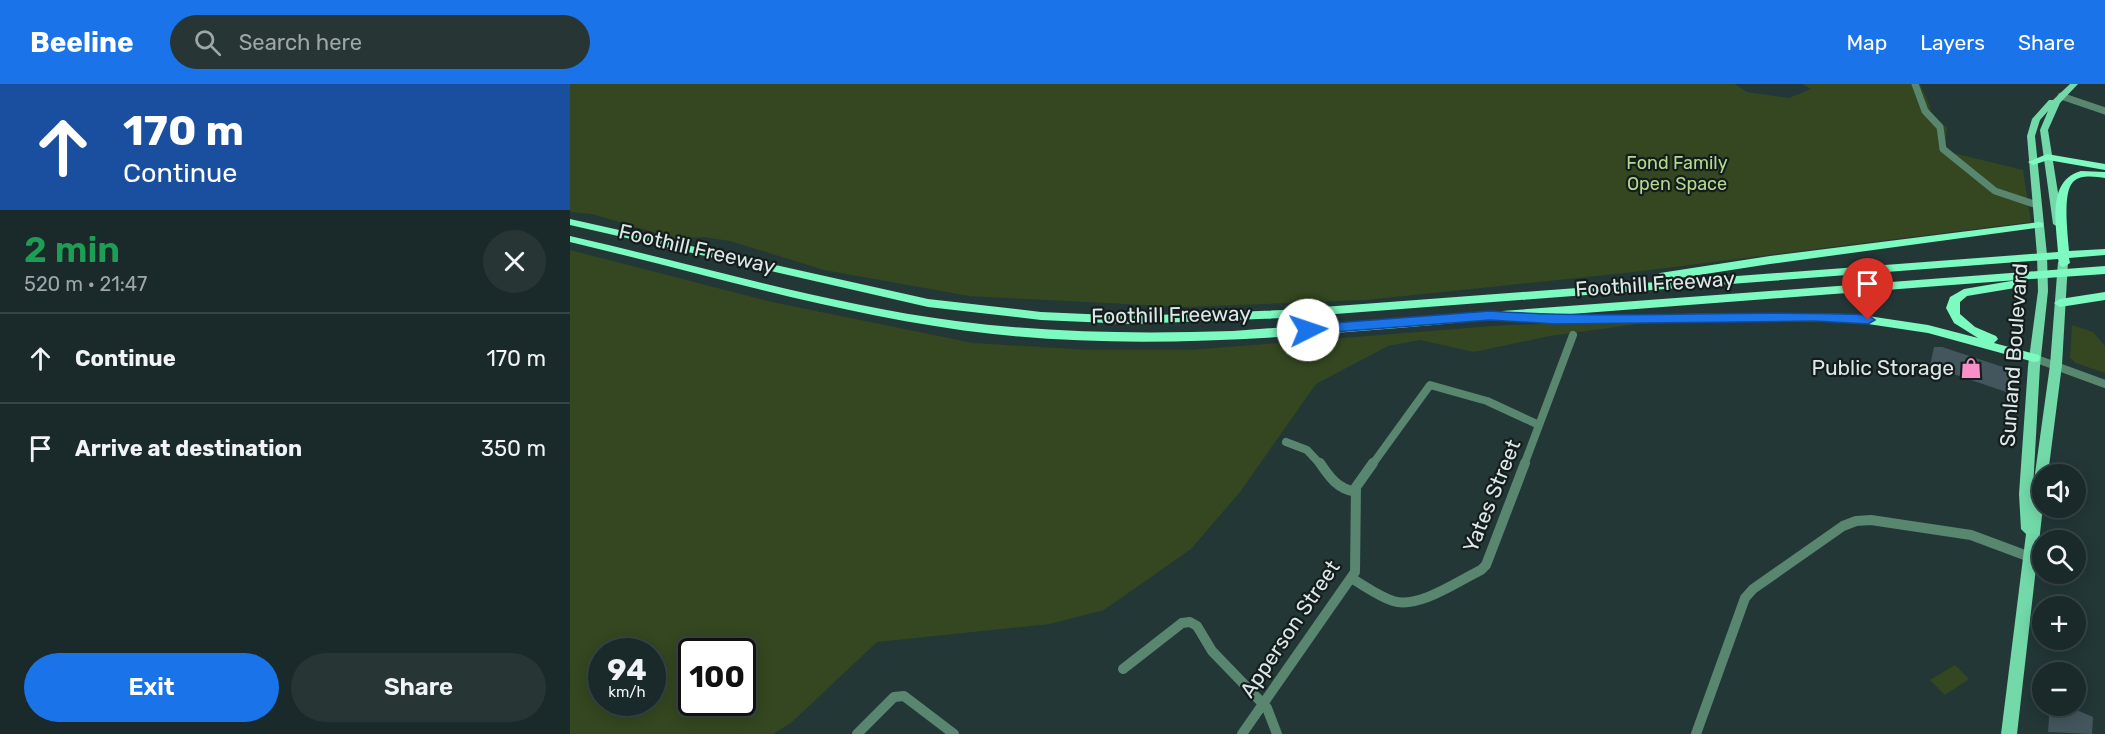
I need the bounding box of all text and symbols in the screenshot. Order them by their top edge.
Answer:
search box [170,15,590,69]
text: Beeline [30,26,134,59]
icon: search [191,26,224,59]
text: Search here [239,29,362,56]
text: Map [1846,30,1887,55]
text: Layers [1920,30,1985,55]
text: Share [2018,30,2075,55]
text: 170 m [123,106,244,156]
icon: ahead [24,108,102,186]
park label: Fond Family Open Space [1626,152,1728,195]
text: Continue [123,157,237,189]
street label: Foothill Freeway [616,218,778,279]
text: 2 min [24,228,120,271]
button: close [483,230,546,293]
pin [1842,258,1893,320]
street label: Sunland Boulevard [1995,262,2032,447]
street label: Foothill Freeway [1574,265,1736,302]
icon: arrive [1851,267,1884,300]
text: 520 m · 21:47 [24,272,147,296]
position arrow [1276,298,1340,362]
street label: Foothill Freeway [1091,301,1252,328]
icon: ahead [24,342,57,375]
text: Continue [75,345,176,372]
text: 170 m [486,345,546,372]
place label: Public Storage [1811,355,1954,380]
shop icon: Public Storage [1959,356,1983,380]
icon: arrive [24,432,57,465]
text: Arrive at destination [75,435,302,462]
text: 350 m [481,435,546,462]
street label: Yates Street [1458,436,1526,556]
map controls [2032,464,2086,716]
button: sound [2032,464,2086,518]
button: search [2032,530,2086,584]
street label: Apperson Street [1234,555,1345,702]
button: + [2032,596,2086,650]
speed limit sign: 100 [678,638,756,716]
text: 94 [607,652,647,688]
button: Exit [24,653,279,722]
button: Share [291,653,546,722]
button: − [2032,662,2086,716]
text: km/h [608,683,646,701]

